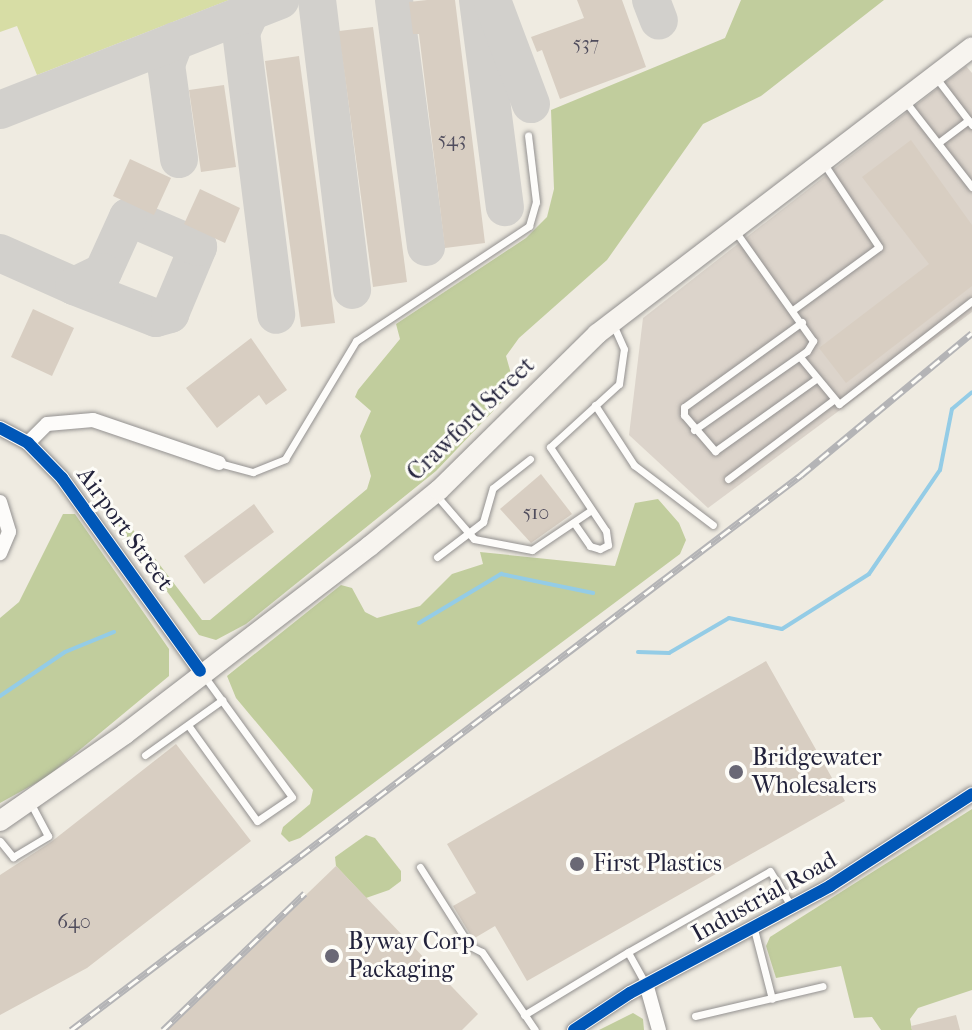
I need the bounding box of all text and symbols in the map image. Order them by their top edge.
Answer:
house number: 537 [573,31,599,55]
house number: 543 [438,127,466,151]
street label: Crawford Street [401,351,541,487]
street label: Airport Street [70,462,180,596]
house number: 510 [523,500,549,524]
place label: Bridgewater Wholesalers [752,744,882,800]
marker: Bridgewater Wholesalers [727,763,745,781]
street label: Industrial Road [687,845,841,949]
place label: First Plastics [593,850,722,878]
marker: First Plastics [568,855,586,873]
house number: 640 [57,909,91,933]
place label: Byway Corp Packaging [348,928,475,984]
marker: Byway Corp Packaging [323,947,341,965]

